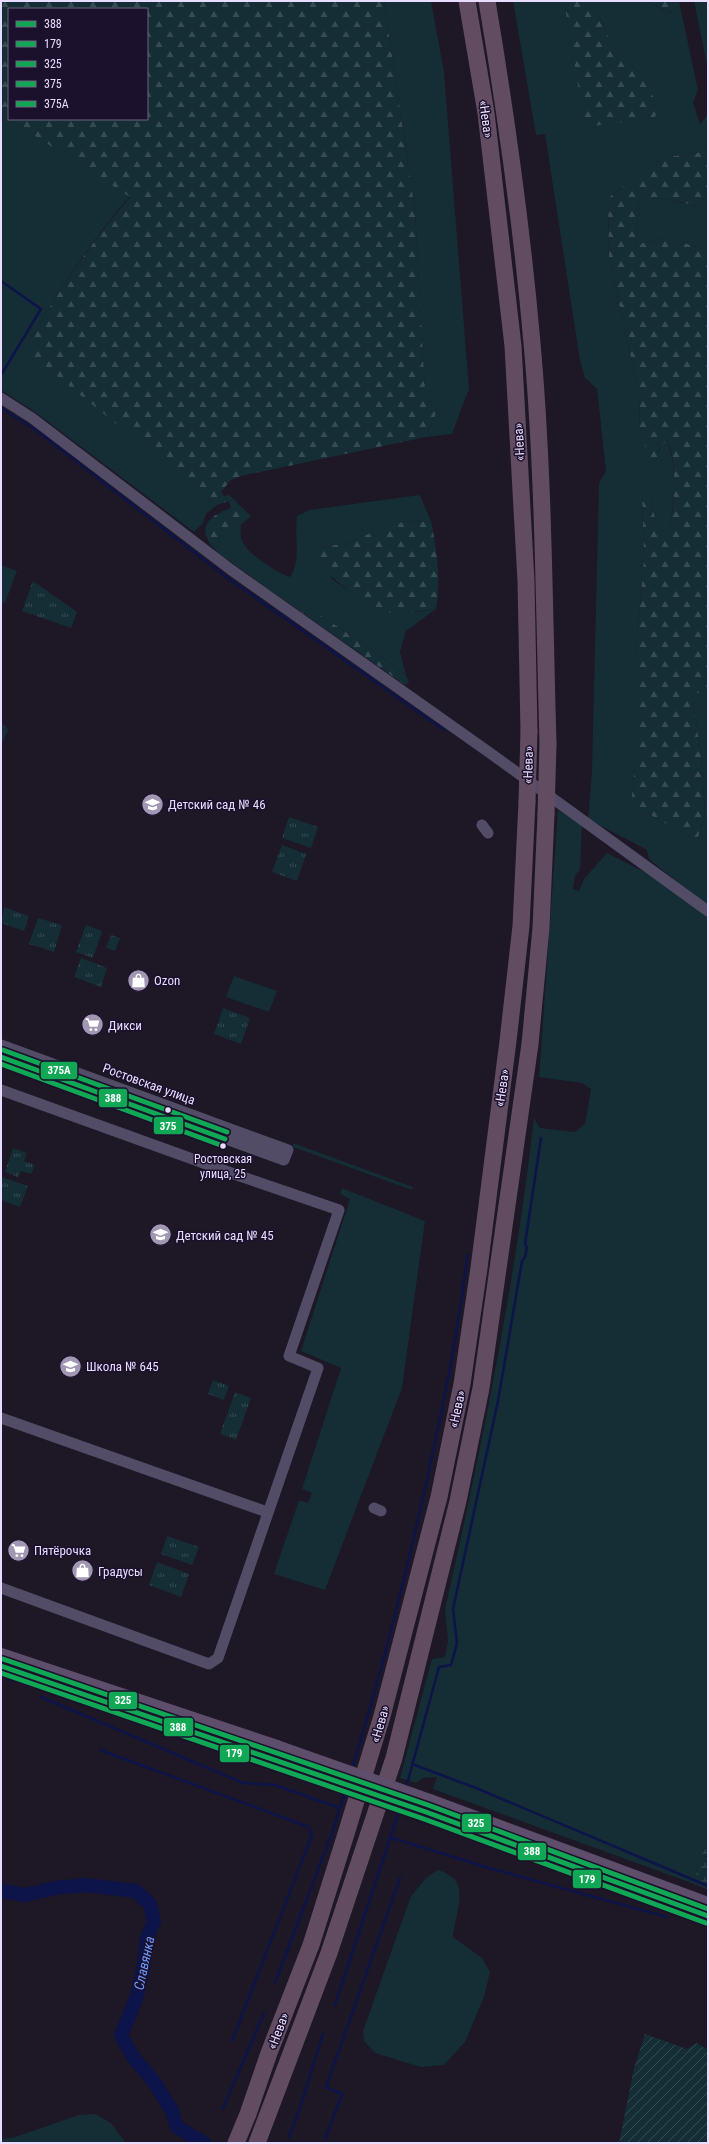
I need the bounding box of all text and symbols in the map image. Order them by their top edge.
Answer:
legend [8,8,148,120]
text: 388 [44,17,62,31]
text: 179 [44,37,62,51]
text: 325 [44,57,62,71]
text: 375 [44,77,62,91]
text: 375А [44,97,69,111]
street label: «Нева» [476,99,496,139]
street label: «Нева» [511,423,527,461]
street label: «Нева» [520,746,536,784]
school or university icon: Детский сад № 46 [139,791,165,817]
place label: Детский сад № 46 [168,797,266,812]
shop icon: Ozon [126,967,152,993]
place label: Ozon [154,973,180,988]
supermarket icon: Дикси [79,1012,105,1038]
place label: Дикси [108,1018,142,1033]
street label: Ростовская улица [101,1060,197,1108]
line badge: 375А [40,1061,78,1080]
text: 375А [47,1064,71,1077]
street label: «Нева» [492,1068,512,1108]
line badge: 388 [98,1088,128,1108]
text: 388 [105,1092,122,1105]
unlabelled marker [163,1105,173,1115]
line badge: 375 [153,1116,184,1135]
text: 375 [160,1120,177,1133]
marker: Ростовская улица, 25 [218,1141,228,1151]
place label: Ростовская улица, 25 [194,1152,252,1181]
school or university icon: Детский сад № 45 [148,1222,174,1248]
place label: Детский сад № 45 [176,1228,274,1243]
school or university icon: Школа № 645 [57,1353,83,1379]
place label: Школа № 645 [86,1359,159,1374]
street label: «Нева» [446,1389,468,1429]
supermarket icon: Пятёрочка [5,1537,31,1563]
place label: Пятёрочка [34,1543,91,1558]
shop icon: Градусы [69,1558,95,1584]
place label: Градусы [98,1564,143,1579]
line badge: 325 [108,1691,138,1710]
text: 325 [115,1694,132,1707]
street label: «Нева» [368,1704,392,1744]
line badge: 388 [163,1717,194,1737]
text: 388 [170,1721,187,1734]
line badge: 179 [219,1744,250,1763]
text: 179 [226,1747,242,1760]
line badge: 325 [461,1813,492,1833]
text: 325 [468,1817,485,1830]
line badge: 388 [517,1842,547,1861]
text: 388 [524,1845,541,1858]
line badge: 179 [572,1869,602,1889]
text: 179 [579,1873,595,1886]
water label: Славянка [131,1935,157,1991]
street label: «Нева» [264,2011,292,2051]

